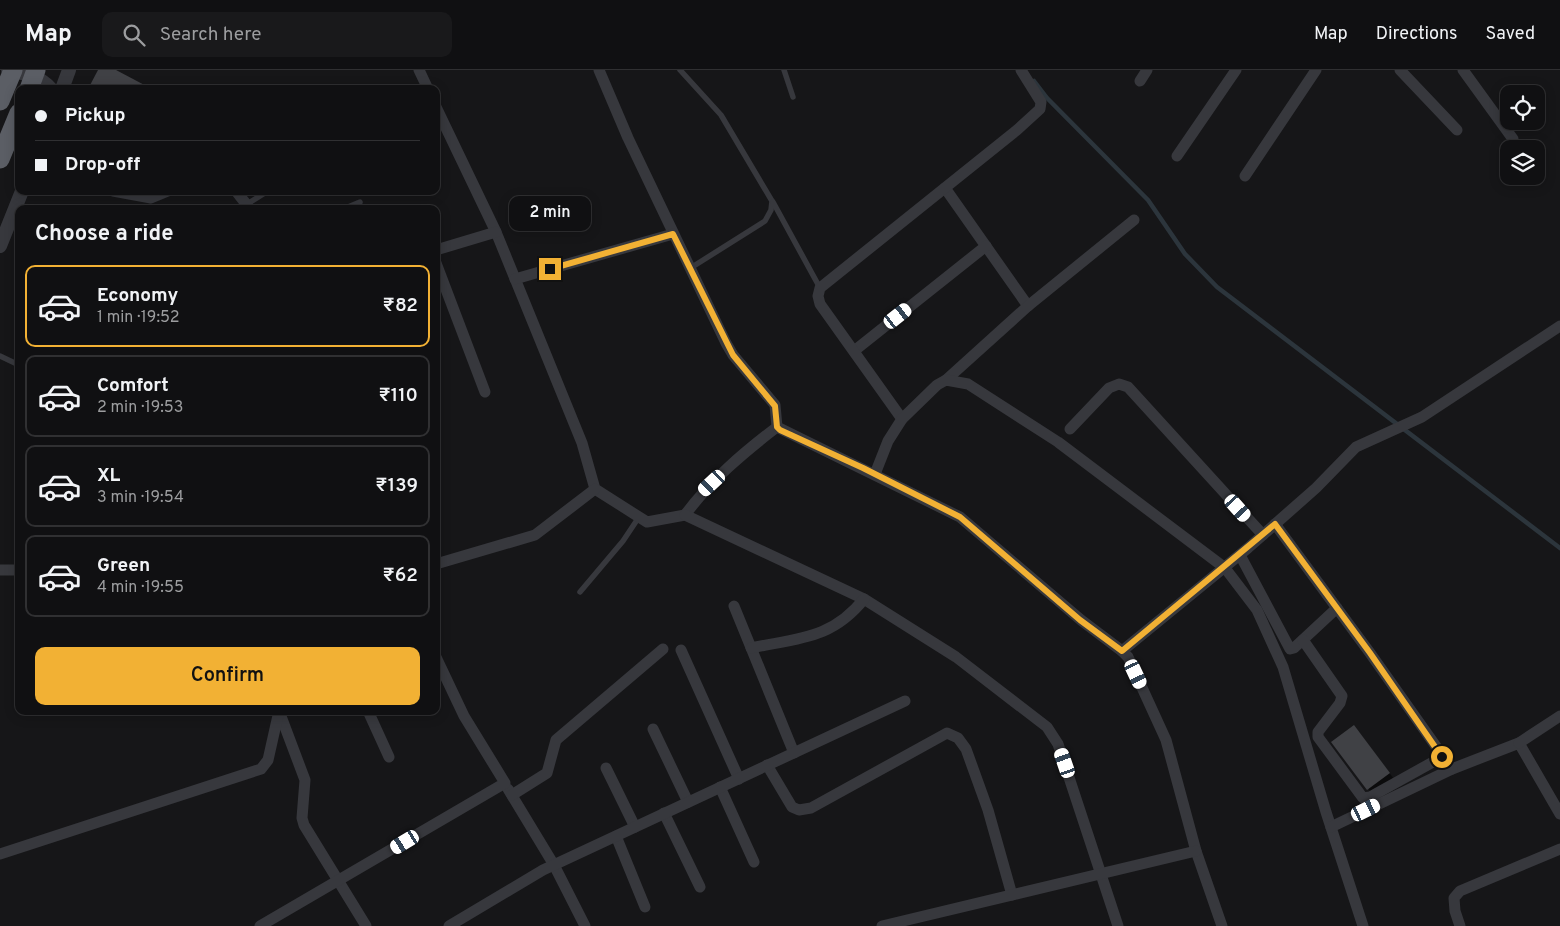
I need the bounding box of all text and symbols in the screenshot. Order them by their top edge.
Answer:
search box [102,12,452,57]
text: Map [25,20,72,50]
icon: search [120,21,148,49]
text: Search here [160,23,261,47]
text: Map [1314,23,1348,46]
text: Directions [1376,23,1458,46]
text: Saved [1486,23,1535,46]
map controls [1500,85,1545,185]
button: locate [1500,85,1545,130]
text: Pickup [65,104,125,128]
button: layers [1500,140,1545,185]
text: Drop-off [65,153,140,177]
callout: 2 min [509,196,591,232]
text: 2 min [529,203,571,223]
text: Choose a ride [35,221,173,248]
route end [539,258,561,280]
icon: car [37,284,82,329]
text: Economy [97,284,178,308]
text: ₹82 [383,294,418,318]
car [881,301,914,331]
text: 1 min · 19:52 [97,308,180,328]
icon: car [37,374,82,419]
text: Comfort [97,374,169,398]
text: ₹110 [378,384,418,408]
text: 2 min · 19:53 [97,398,183,418]
icon: car [37,464,82,509]
text: XL [97,464,120,488]
car [695,467,728,499]
text: ₹139 [375,474,418,498]
text: 3 min · 19:54 [97,488,184,508]
car [1222,492,1253,524]
icon: car [37,554,82,599]
text: Green [97,554,150,578]
text: ₹62 [382,564,418,588]
text: 4 min · 19:55 [97,578,184,598]
button: Confirm [35,647,420,705]
car [1122,657,1149,691]
car [1053,746,1076,780]
route start [1431,746,1453,768]
car [1349,797,1382,823]
car [388,828,421,856]

